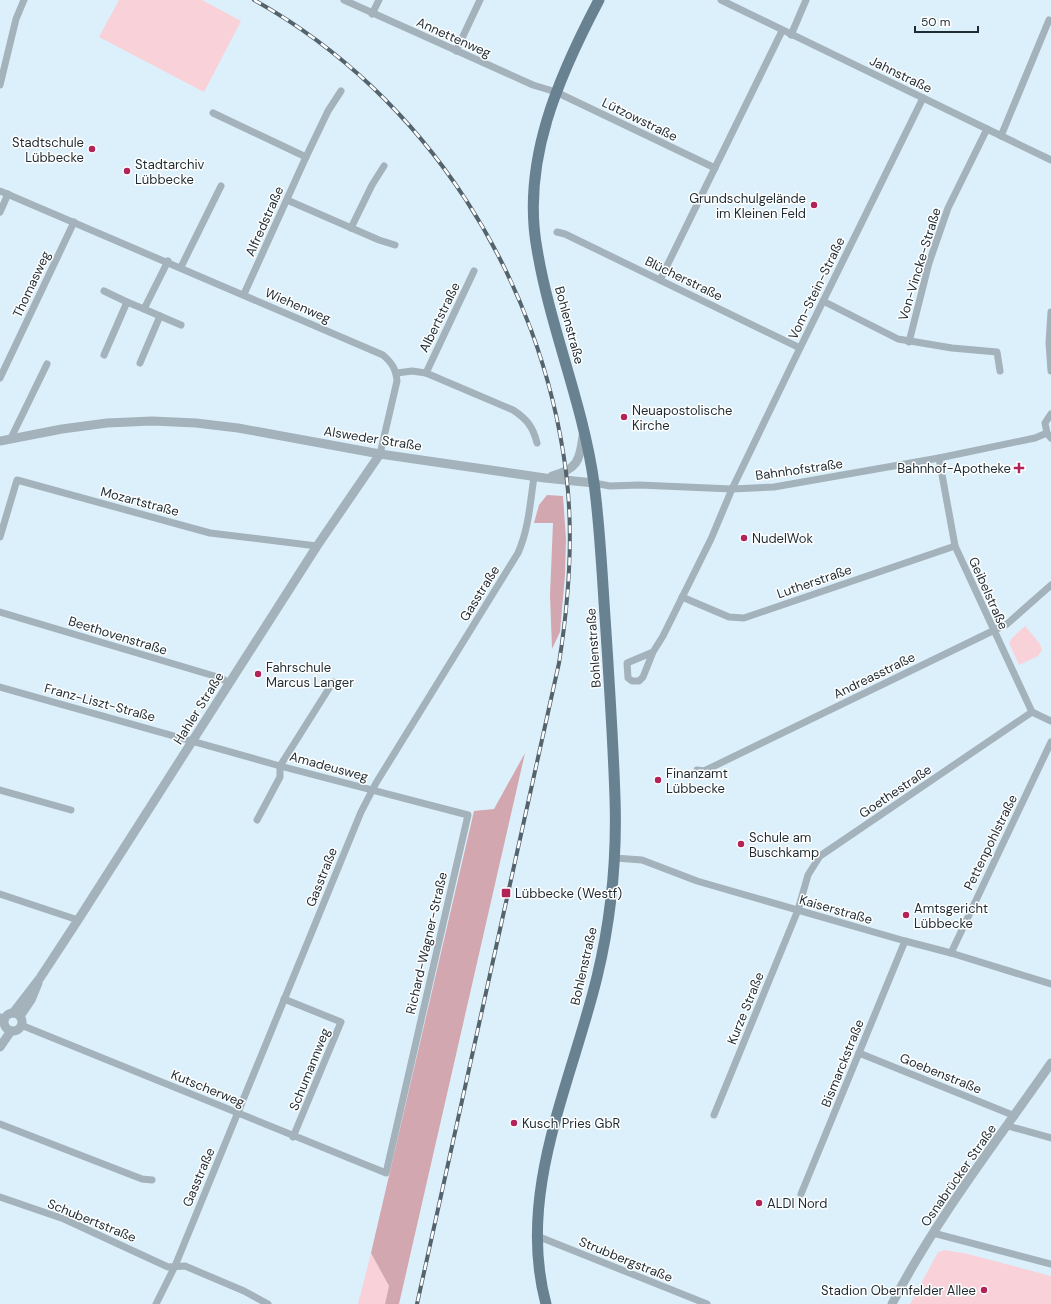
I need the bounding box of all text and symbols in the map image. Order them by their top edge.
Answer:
scale bar [915,8,978,34]
street label: Annettenweg [414,13,494,61]
text: 50 m [921,14,950,30]
street label: Jahnstraße [867,52,935,97]
street label: Lützowstraße [599,94,680,145]
place label: Stadtschule Lübbecke [12,134,84,166]
marker: Stadtschule Lübbecke [87,144,97,154]
place label: Stadtarchiv Lübbecke [135,156,205,188]
marker: Stadtarchiv Lübbecke [122,166,132,176]
street label: Alfredstraße [241,183,287,259]
place label: Grundschulgelände im Kleinen Feld [689,190,806,222]
marker: Grundschulgelände im Kleinen Feld [809,200,819,210]
street label: Von-Vincke-Straße [894,206,945,323]
street label: Vom-Stein-Straße [784,234,849,342]
street label: Thomasweg [9,248,54,320]
street label: Blücherstraße [642,252,725,305]
street label: Albertstraße [415,279,464,355]
street label: Wiehenweg [262,284,333,327]
street label: Bohlenstraße [551,284,588,366]
place label: Neuapostolische Kirche [632,402,732,434]
marker: Neuapostolische Kirche [619,412,629,422]
street label: Alsweder Straße [323,422,423,455]
street label: Bahnhofstraße [754,455,844,484]
place label: Bahnhof-Apotheke [897,460,1011,477]
marker: Bahnhof-Apotheke [1014,463,1024,473]
street label: Mozartstraße [99,483,181,520]
place label: NudelWok [752,530,813,547]
marker: NudelWok [739,533,749,543]
street label: Geibelstraße [965,554,1012,632]
street label: Lutherstraße [774,561,854,602]
street label: Gasstraße [456,562,503,624]
street label: Bohlenstraße [582,608,605,688]
street label: Beethovenstraße [66,612,169,659]
street label: Andreasstraße [831,648,918,703]
place label: Fahrschule Marcus Langer [266,659,354,691]
street label: Hahler Straße [169,669,227,748]
marker: Fahrschule Marcus Langer [253,669,263,679]
street label: Franz-Liszt-Straße [43,679,157,725]
street label: Amadeusweg [288,748,370,785]
street label: Goethestraße [856,761,935,822]
place label: Finanzamt Lübbecke [666,765,728,797]
marker: Finanzamt Lübbecke [653,775,663,785]
street label: Pettenpohlstraße [960,792,1021,893]
place label: Schule am Buschkamp [749,829,819,861]
marker: Schule am Buschkamp [736,839,746,849]
street label: Gasstraße [302,845,341,909]
street label: Richard-Wagner-Straße [402,870,451,1016]
place label: Lübbecke (Westf) [515,885,622,902]
marker: Lübbecke (Westf) [500,887,512,899]
street label: Kaiserstraße [797,891,874,928]
place label: Amtsgericht Lübbecke [914,900,988,932]
marker: Amtsgericht Lübbecke [901,910,911,920]
street label: Bohlenstraße [566,925,601,1007]
street label: Kurze Straße [723,969,768,1047]
street label: Bismarckstraße [817,1017,868,1110]
street label: Schumannweg [285,1025,334,1113]
street label: Goebenstraße [897,1049,984,1098]
street label: Kutscherweg [169,1066,247,1111]
place label: Kusch Pries GbR [522,1115,621,1132]
marker: Kusch Pries GbR [509,1118,519,1128]
street label: Osnabrücker Straße [917,1121,1000,1230]
street label: Gasstraße [178,1145,218,1209]
street label: Schubertstraße [45,1195,139,1246]
place label: ALDI Nord [767,1195,827,1212]
marker: ALDI Nord [754,1198,764,1208]
street label: Strubbergstraße [577,1233,675,1286]
place label: Stadion Obernfelder Allee [821,1282,976,1299]
marker: Stadion Obernfelder Allee [979,1285,989,1295]

